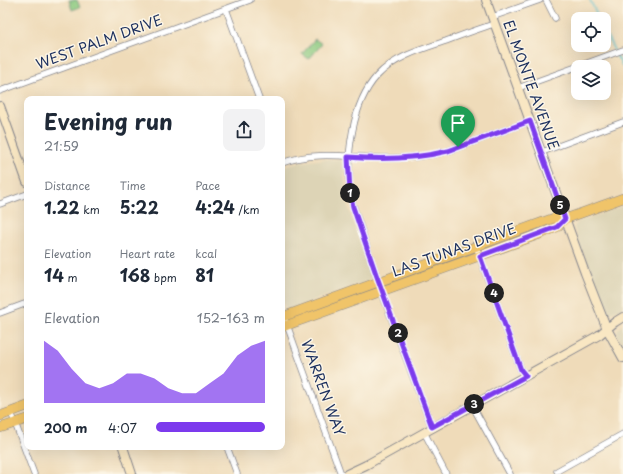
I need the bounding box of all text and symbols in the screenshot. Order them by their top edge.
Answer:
street label: WEST PALM DRIVE [33,9,165,74]
map controls [571,12,611,100]
button: locate [571,12,611,52]
street label: EL MONTE AVENUE [498,17,565,153]
button: layers [571,60,611,100]
text: Evening run [44,104,173,137]
pin [441,106,475,147]
button: share [223,109,265,151]
icon: arrive [447,112,469,134]
text: 21:59 [44,136,79,155]
text: Distance [44,177,90,194]
text: Time [120,177,146,194]
text: Pace [195,177,220,194]
pin: 1 [340,183,360,203]
text: 1 [347,184,353,201]
text: 1.22 [44,194,80,220]
text: 5:22 [120,194,159,220]
text: 4:24 [195,194,235,220]
pin: 5 [550,195,570,215]
text: 5 [556,196,564,213]
text: km [80,201,100,218]
text: /km [235,201,259,218]
street label: LAS TUNAS DRIVE [389,217,519,282]
text: Elevation [44,245,91,262]
text: Heart rate [120,245,175,262]
text: kcal [195,245,217,262]
text: 14 [44,262,64,288]
text: 168 [120,262,150,288]
text: 81 [195,262,214,288]
text: m [64,269,77,286]
text: bpm [150,269,177,286]
pin: 4 [484,283,504,303]
text: 4 [490,284,498,301]
text: Elevation [44,308,100,327]
text: 152–163 m [197,308,265,327]
pin: 2 [388,323,408,343]
text: 2 [394,324,402,341]
street label: WARREN WAY [296,336,351,439]
pin: 3 [464,394,484,414]
text: 3 [470,395,478,412]
text: 200 m [44,418,88,437]
text: 4:07 [108,418,137,437]

